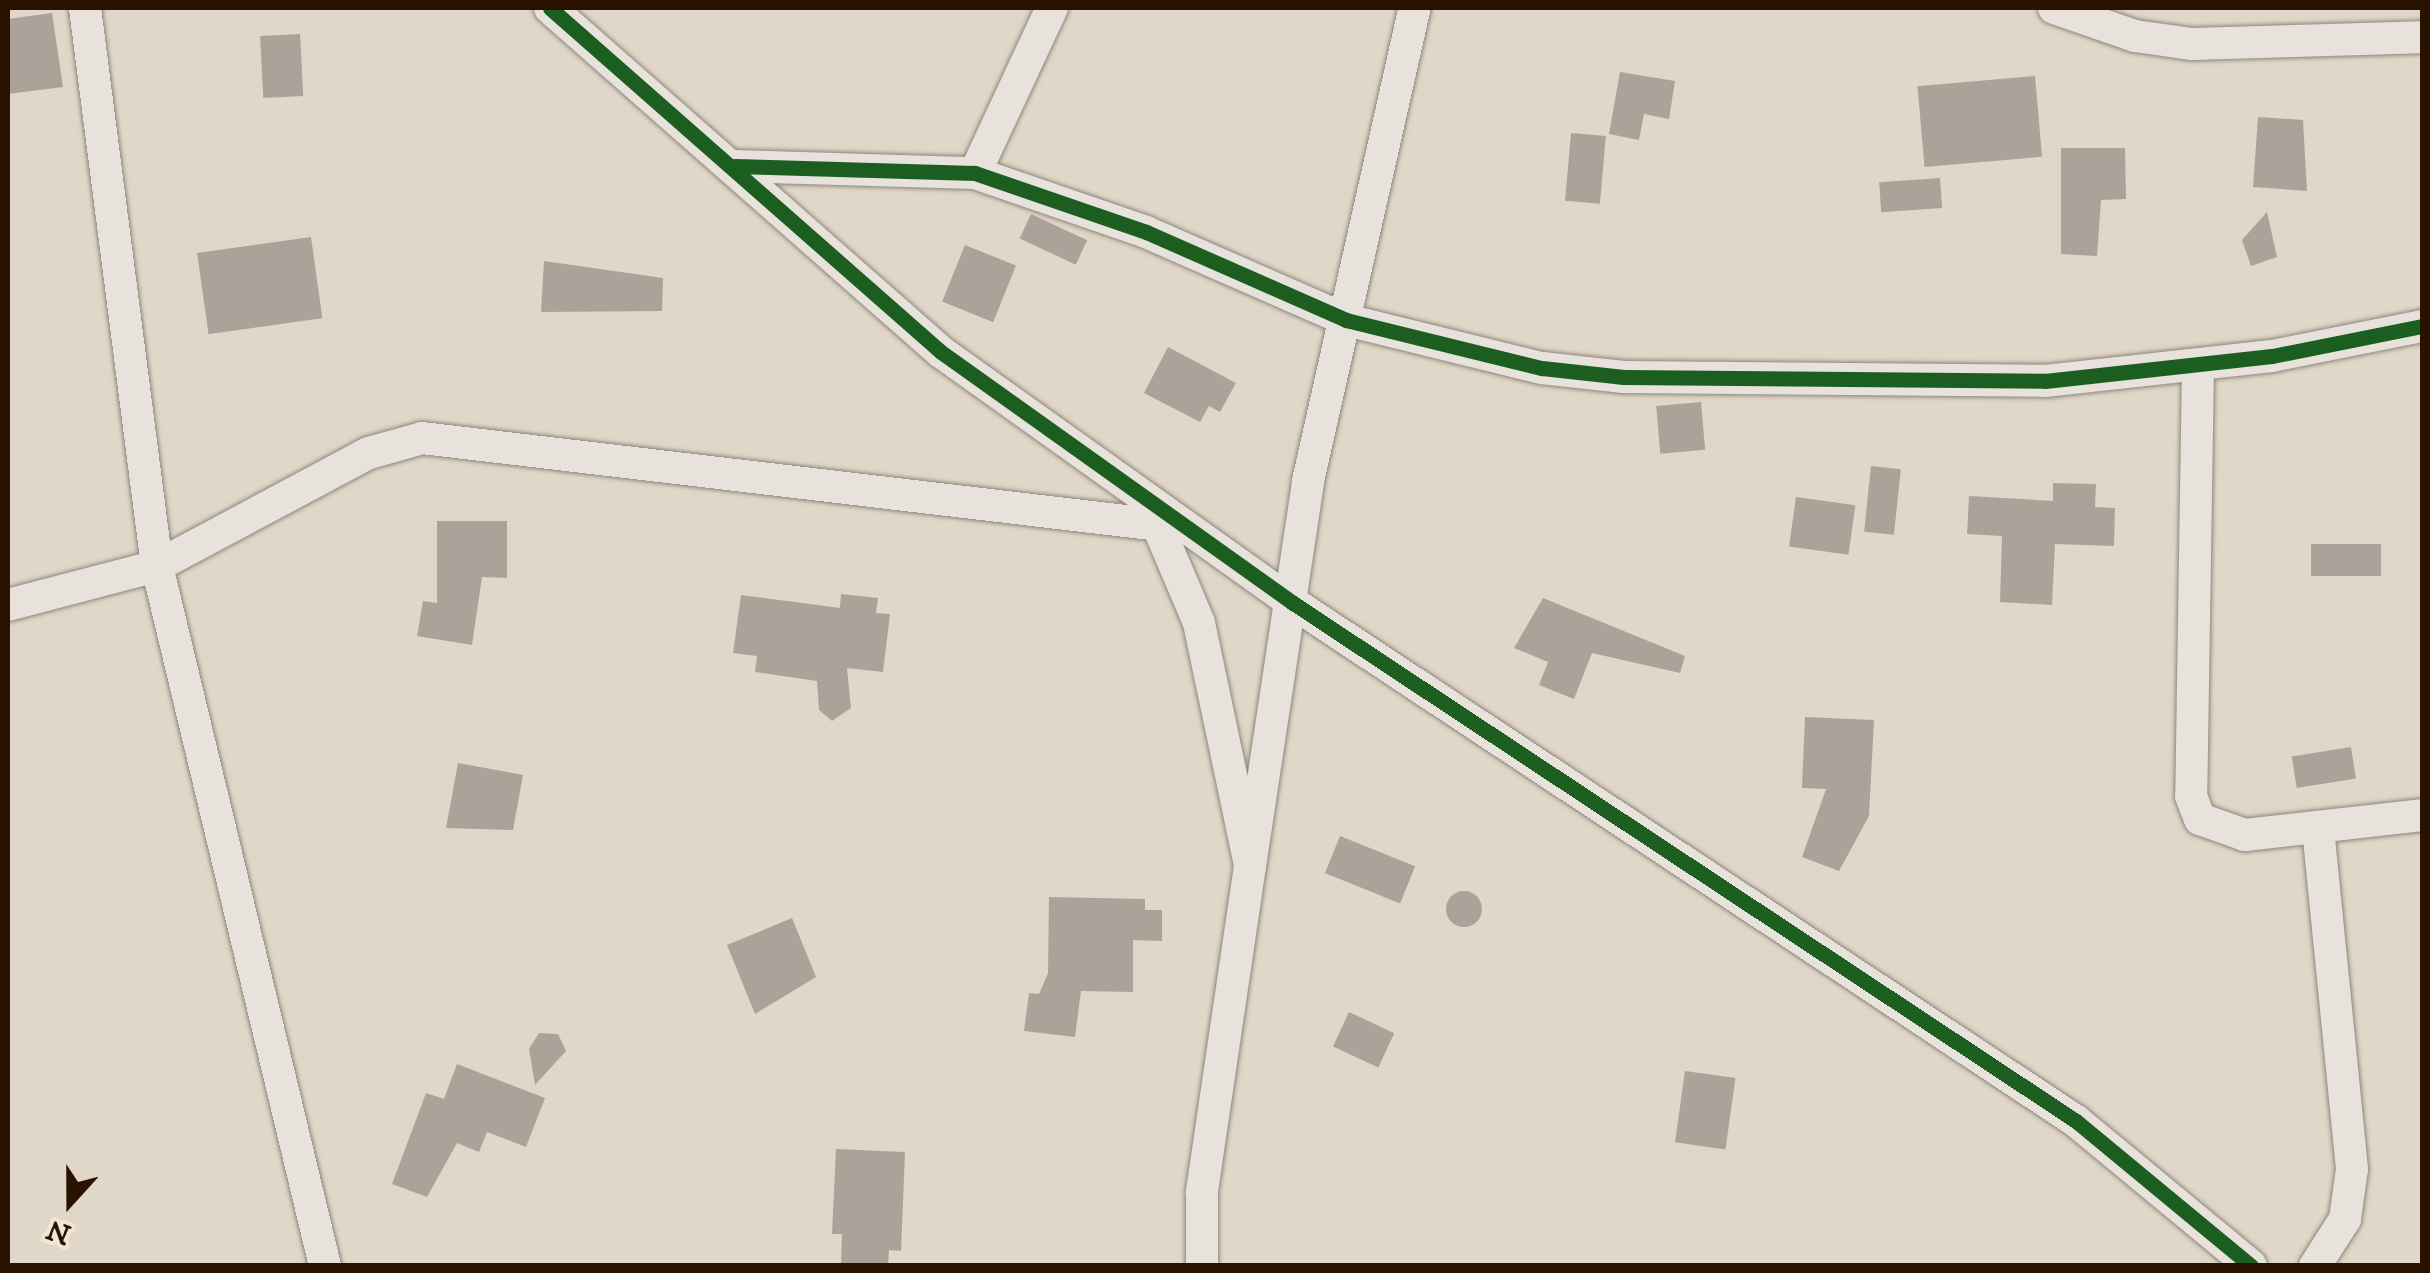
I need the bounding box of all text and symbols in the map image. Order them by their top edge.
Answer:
north arrow [20,1153,120,1253]
text: N [42,1211,76,1252]

